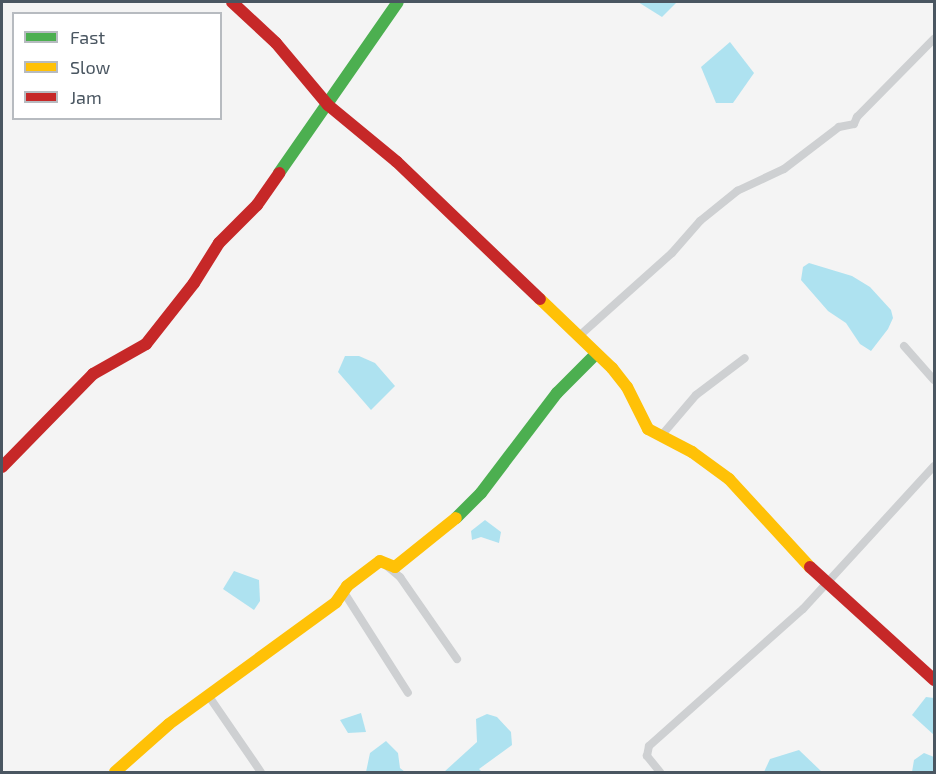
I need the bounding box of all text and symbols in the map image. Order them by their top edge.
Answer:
legend [12,12,222,120]
text: Fast [70,26,105,48]
text: Slow [70,56,110,78]
text: Jam [70,86,102,108]

